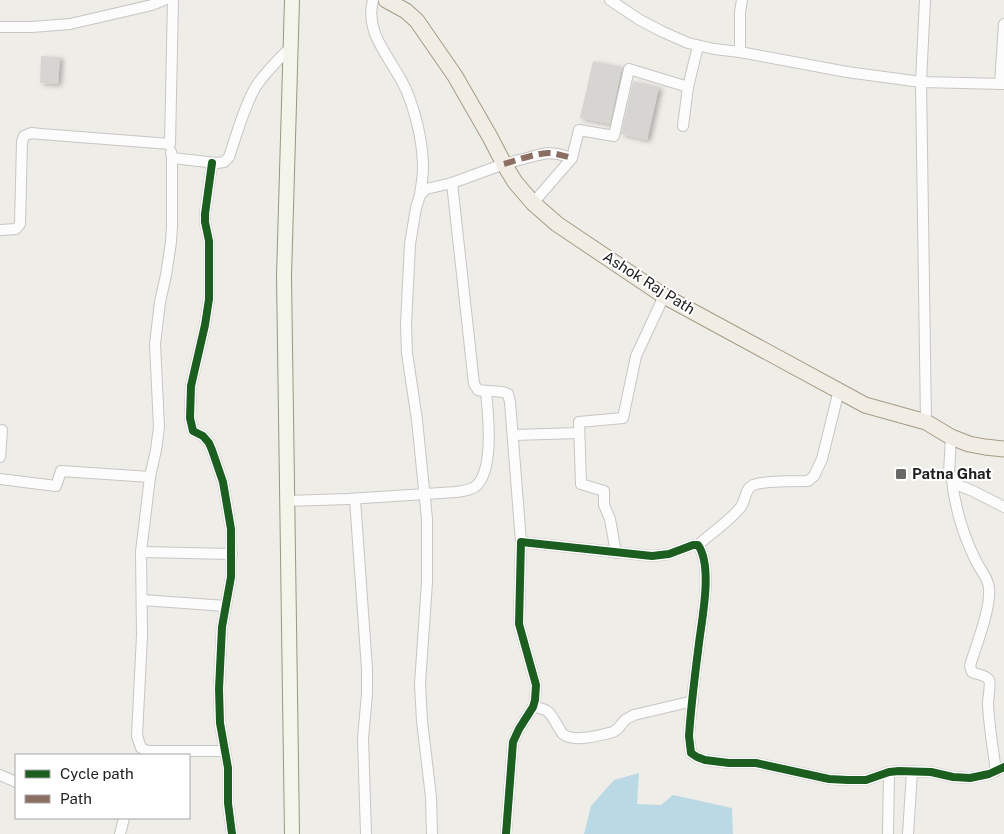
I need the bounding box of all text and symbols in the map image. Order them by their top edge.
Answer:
street label: Ashok Raj Path [600,248,698,318]
place label: Patna Ghat [912,465,991,482]
marker: Patna Ghat [894,467,908,481]
legend [15,754,190,819]
text: Cycle path [60,765,134,782]
text: Path [60,790,92,807]

